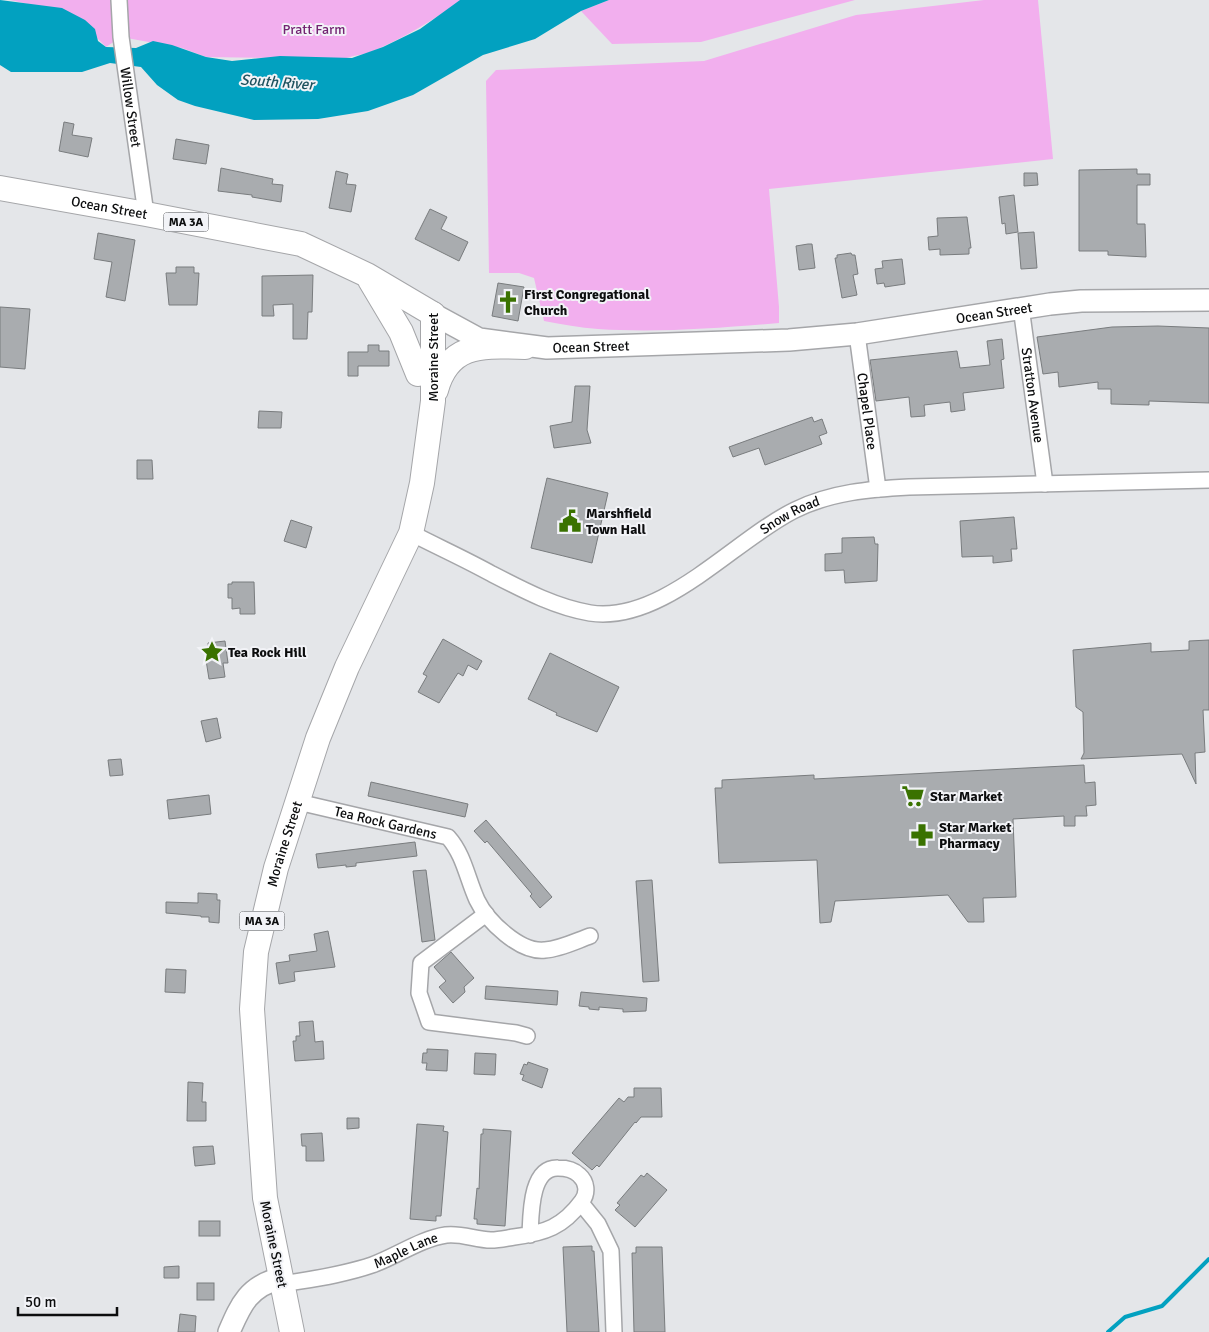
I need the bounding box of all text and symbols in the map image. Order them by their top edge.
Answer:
park label: Pratt Farm [283,21,345,38]
street label: Willow Street [116,66,144,148]
water label: South River [240,70,317,94]
street label: Ocean Street [70,193,149,223]
road number: MA 3A [164,212,208,232]
place label: First Congregational Church [524,286,650,319]
church icon: First Congregational Church [495,289,521,315]
street label: Ocean Street [955,299,1034,328]
street label: Moraine Street [425,313,442,402]
street label: Ocean Street [552,337,630,357]
street label: Stratton Avenue [1018,346,1047,444]
street label: Chapel Place [853,372,881,451]
street label: Snow Road [757,493,822,538]
place label: Marshfield Town Hall [586,505,652,538]
public building icon: Marshfield Town Hall [557,508,583,534]
place icon: Tea Rock Hill [199,639,225,665]
place label: Tea Rock Hill [228,644,307,661]
supermarket icon: Star Market [900,783,926,809]
place label: Star Market [930,788,1003,805]
street label: Moraine Street [264,799,306,889]
street label: Tea Rock Gardens [333,803,438,843]
place label: Star Market Pharmacy [939,819,1012,852]
pharmacy icon: Star Market Pharmacy [909,822,935,848]
road number: MA 3A [240,911,284,930]
street label: Moraine Street [256,1199,291,1289]
street label: Maple Lane [371,1229,440,1273]
scale bar [18,1284,116,1316]
text: 50 m [25,1293,56,1311]

